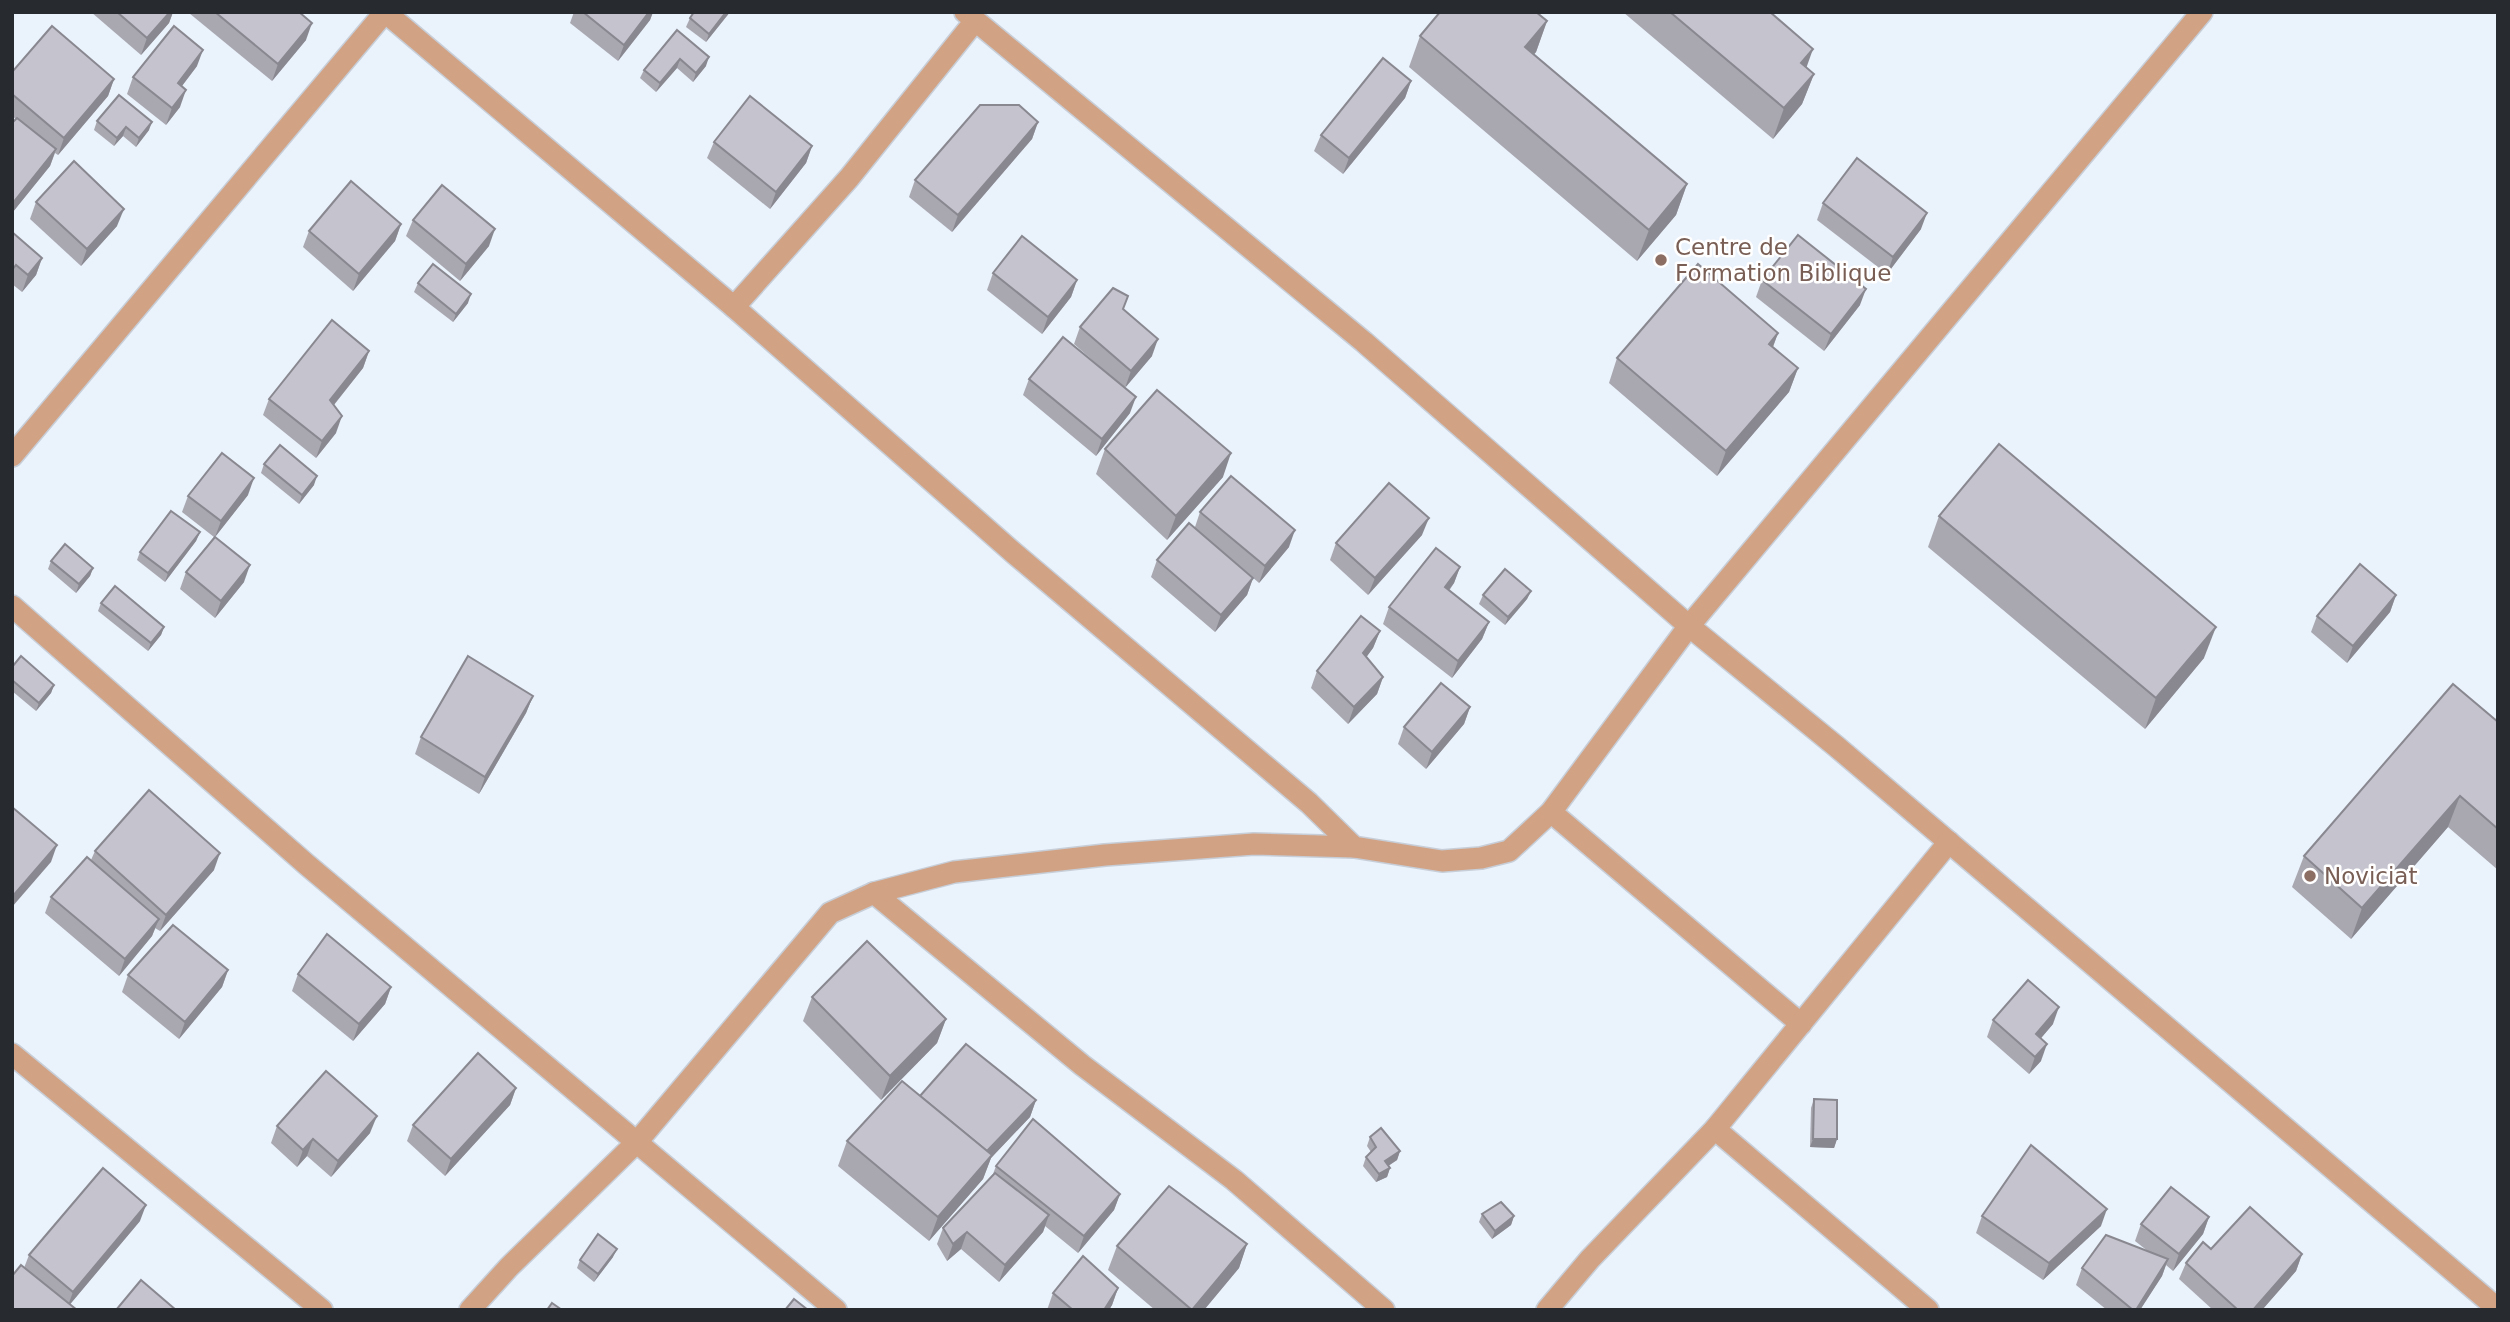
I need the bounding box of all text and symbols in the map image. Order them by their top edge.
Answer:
place label: Centre de Formation Biblique [1675,234,1891,286]
marker: Centre de Formation Biblique [1653,252,1669,268]
place label: Noviciat [2324,863,2417,889]
marker: Noviciat [2302,868,2318,884]

